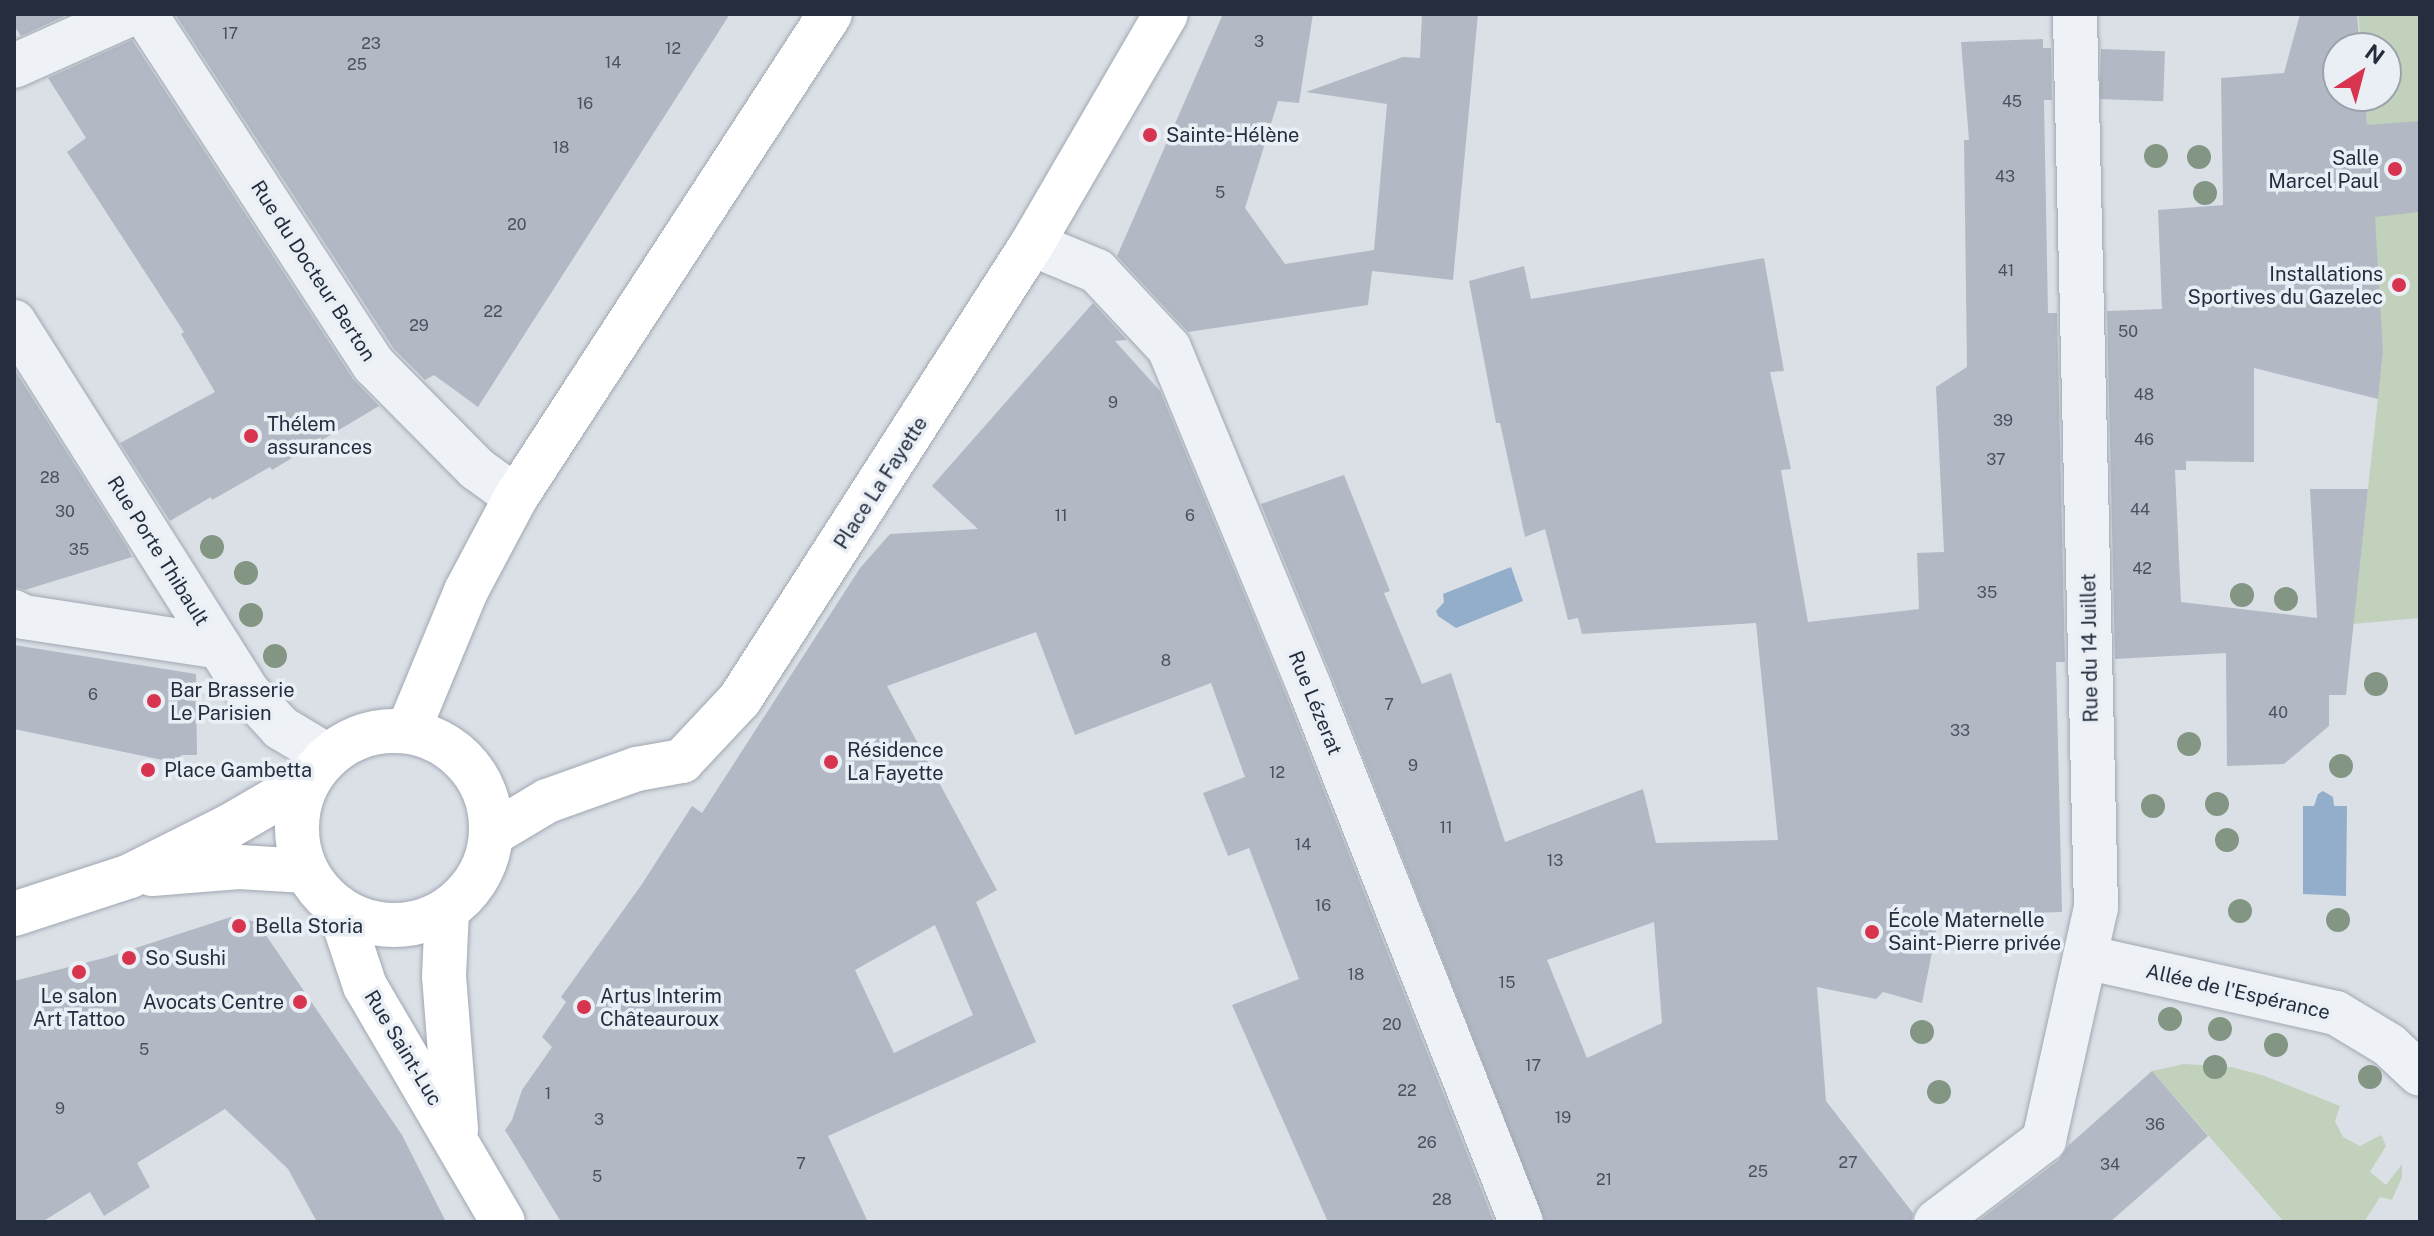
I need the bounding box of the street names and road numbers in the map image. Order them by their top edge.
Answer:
street label: Rue du Docteur Berton [245,176,381,366]
street label: Place La Fayette [829,412,933,554]
street label: Rue Porte Thibault [102,472,214,630]
street label: Rue du 14 Juillet [2077,573,2103,723]
street label: Rue Lézerat [1283,647,1347,759]
street label: Allée de l'Espérance [2143,959,2333,1025]
street label: Rue Saint-Luc [359,986,447,1110]

